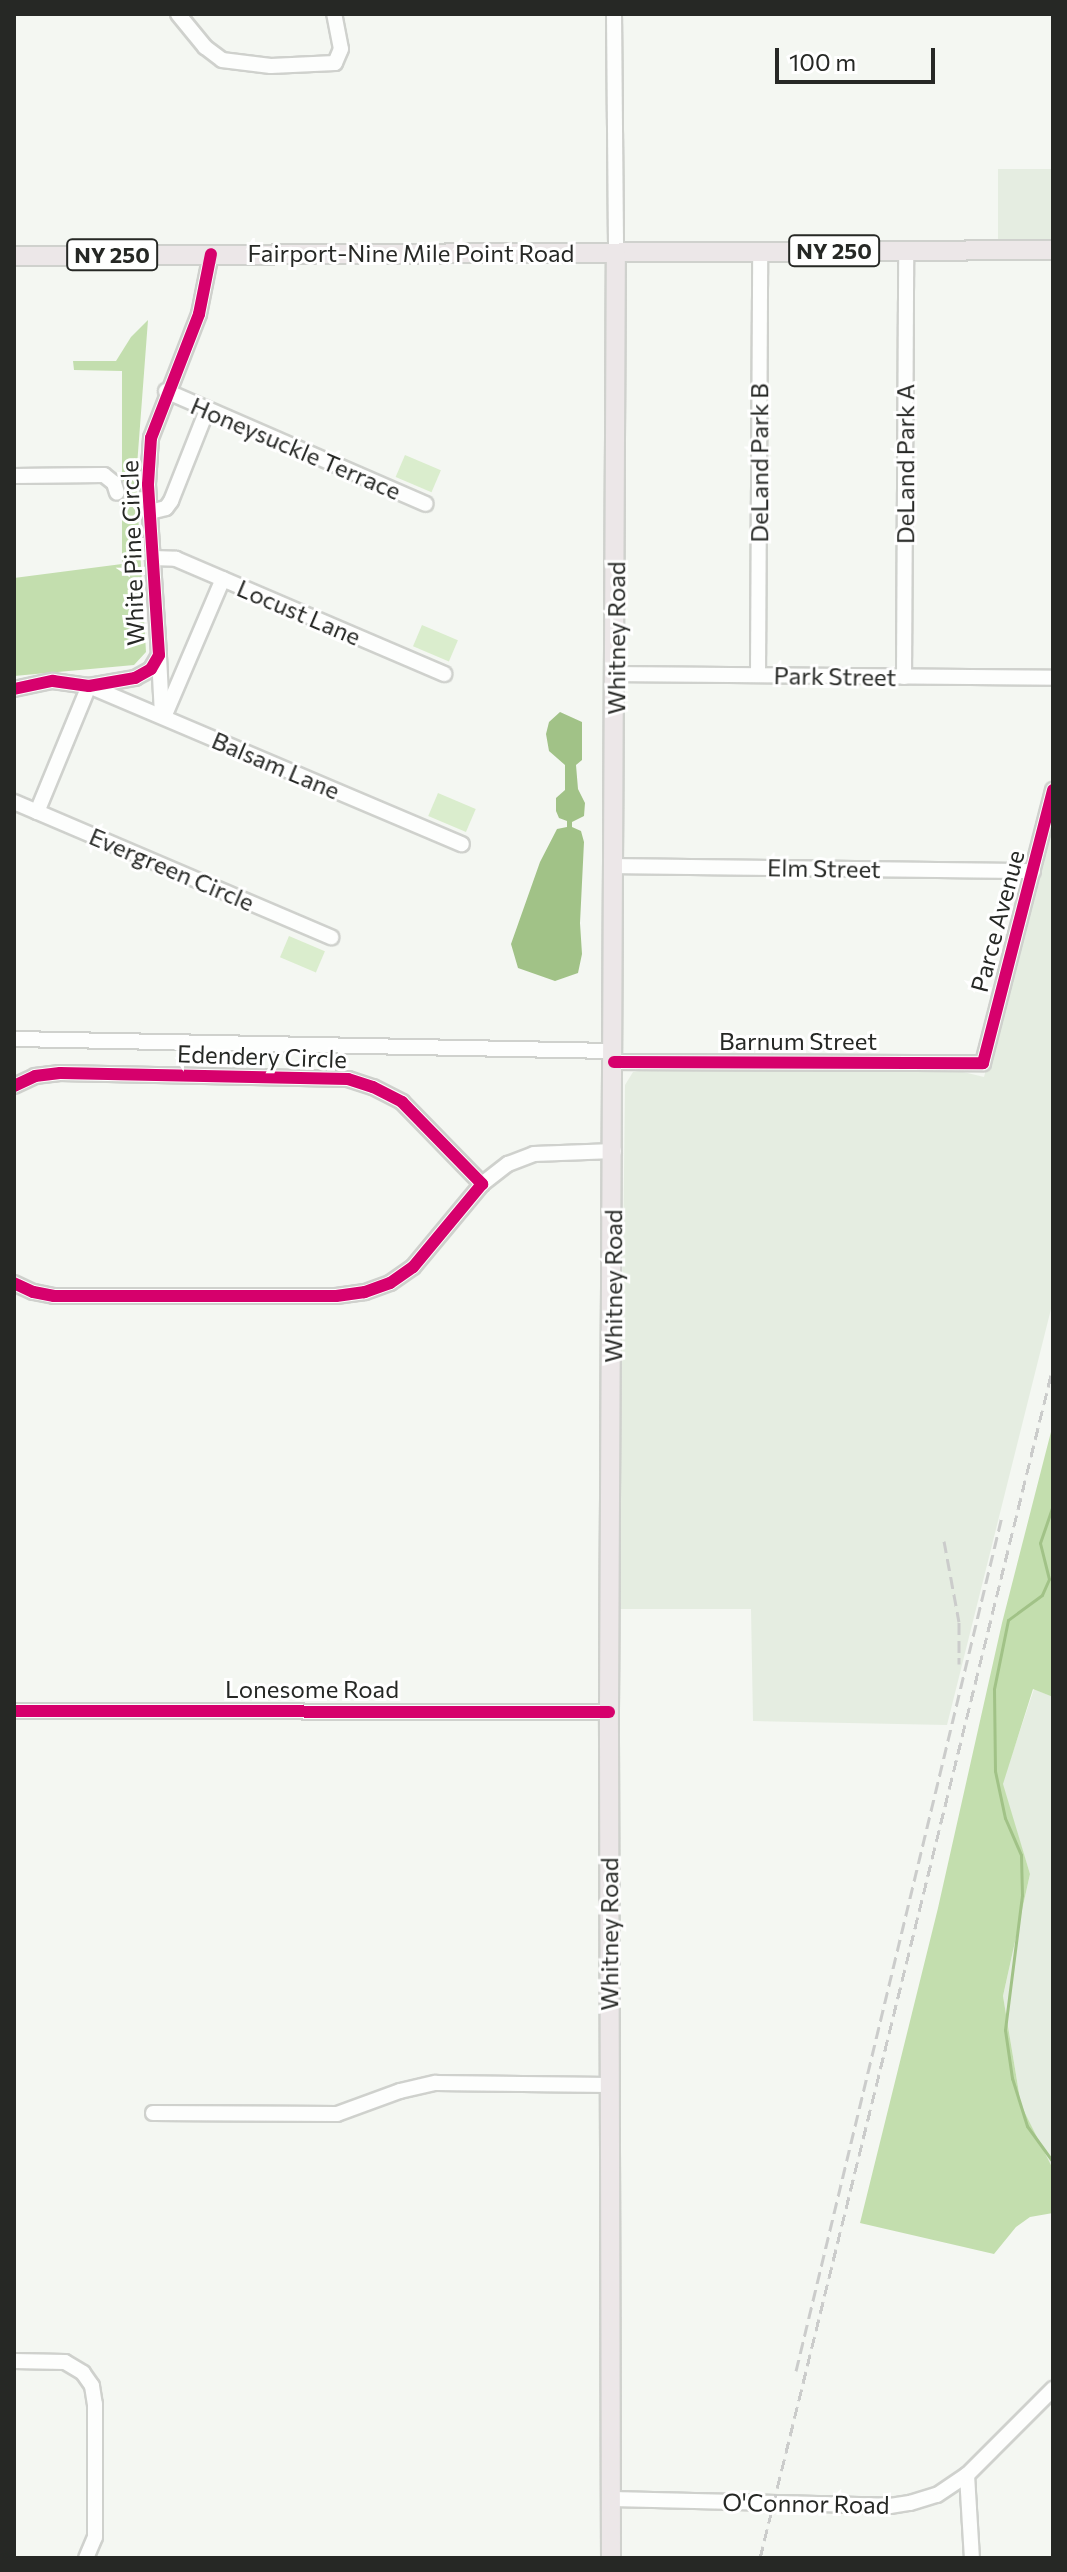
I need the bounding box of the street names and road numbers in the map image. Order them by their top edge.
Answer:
road number: NY 250 [788,233,880,269]
road number: NY 250 [66,237,158,273]
street label: Fairport-Nine Mile Point Road [248,239,574,267]
street label: DeLand Park B [745,383,773,543]
street label: DeLand Park A [891,384,919,544]
street label: Honeysuckle Terrace [187,391,405,505]
street label: White Pine Circle [114,460,150,646]
street label: Whitney Road [602,561,630,715]
street label: Locust Lane [233,573,365,651]
street label: Park Street [773,661,897,691]
street label: Balsam Lane [208,725,344,805]
street label: Evergreen Circle [85,821,259,917]
street label: Parce Avenue [964,847,1030,995]
street label: Elm Street [767,853,881,883]
street label: Barnum Street [719,1027,877,1055]
street label: Edendery Circle [177,1039,347,1073]
street label: Whitney Road [599,1209,627,1363]
street label: Lonesome Road [225,1675,399,1703]
street label: Whitney Road [595,1857,623,2011]
street label: O'Connor Road [722,2487,890,2519]

